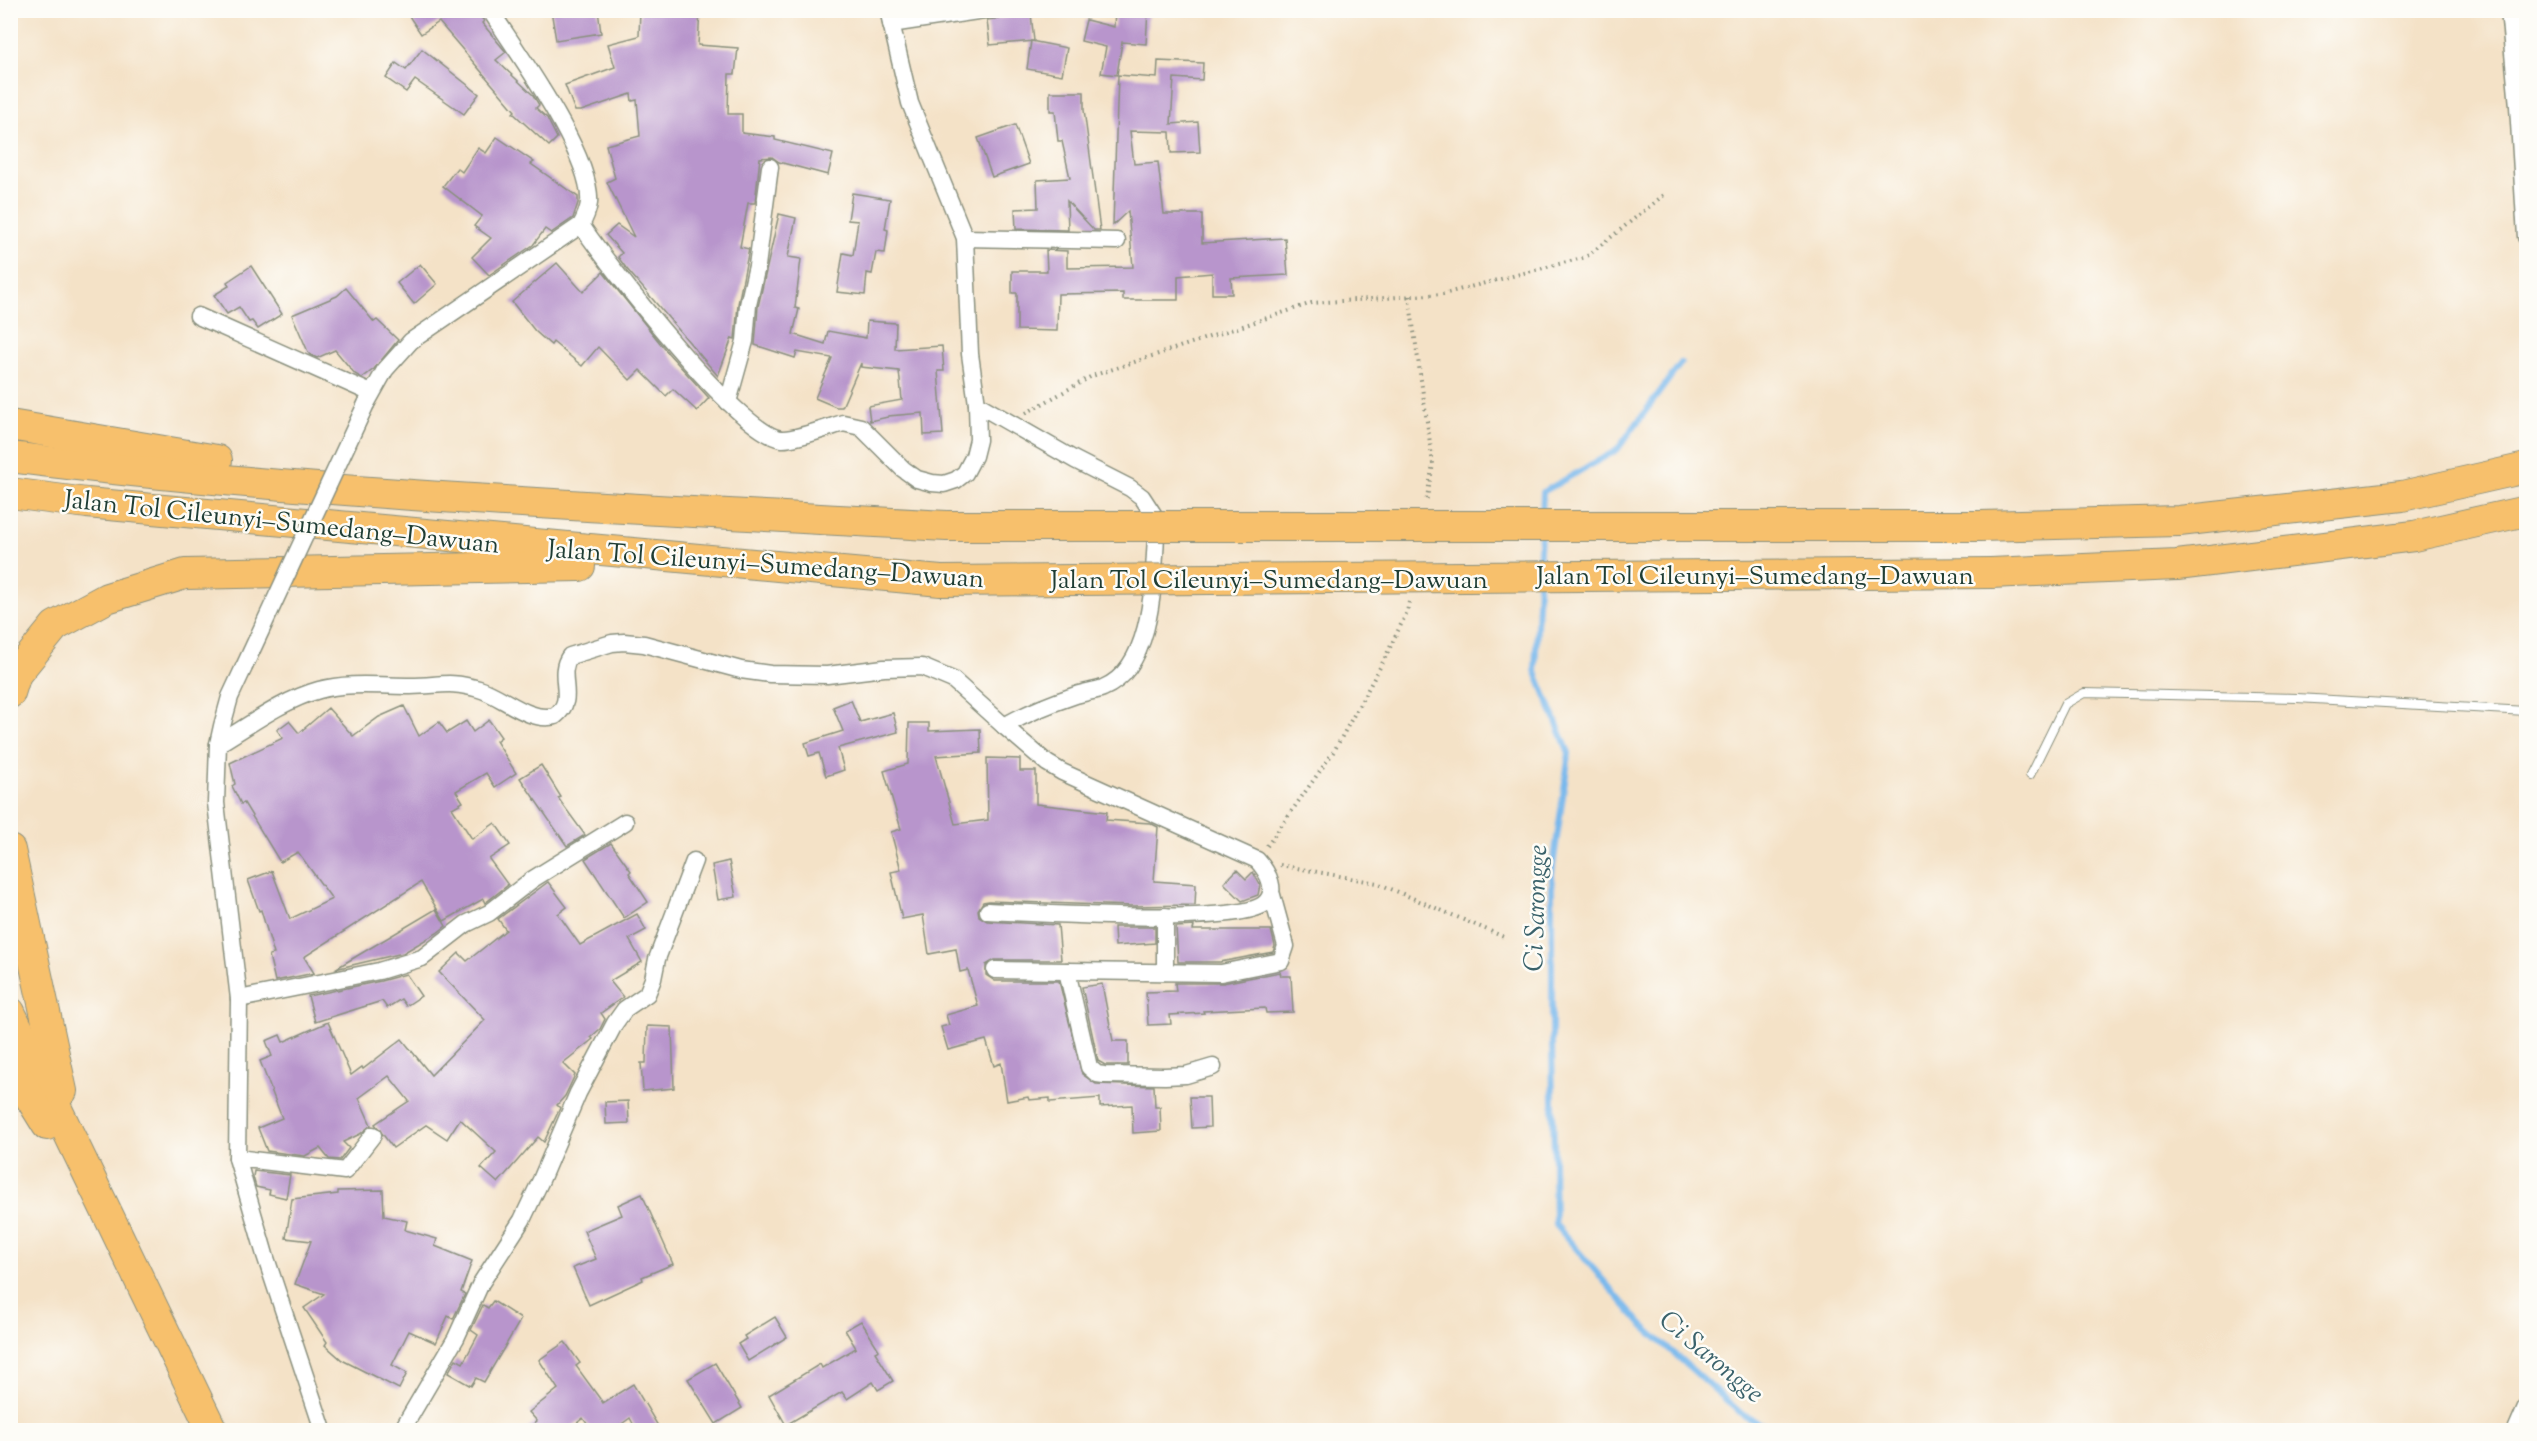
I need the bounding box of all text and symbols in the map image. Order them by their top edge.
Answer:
street label: Jalan Tol Cileunyi–Sumedang–Dawuan [60,482,501,565]
street label: Jalan Tol Cileunyi–Sumedang–Dawuan [544,532,985,599]
street label: Jalan Tol Cileunyi–Sumedang–Dawuan [1534,559,1974,596]
street label: Jalan Tol Cileunyi–Sumedang–Dawuan [1048,563,1488,600]
water label: Ci Sarongge [1516,844,1559,972]
water label: Ci Sarongge [1649,1302,1772,1414]

